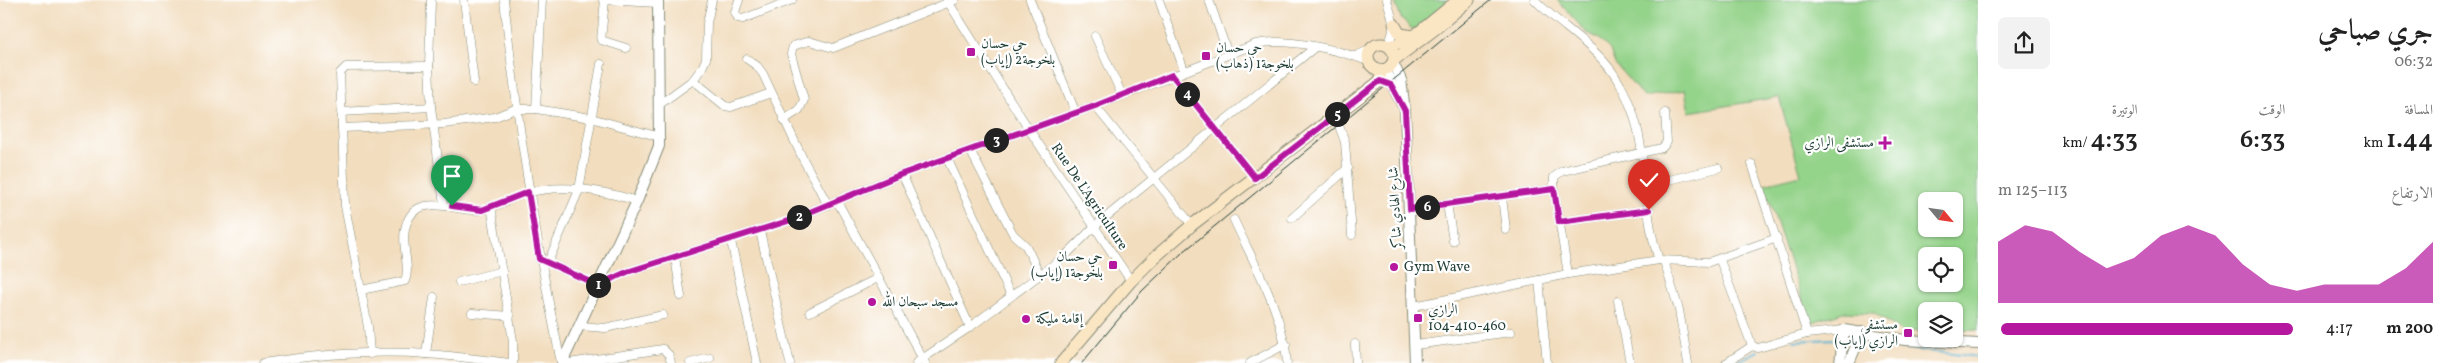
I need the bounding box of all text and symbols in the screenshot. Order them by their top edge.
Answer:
text: جري صباحي [2318,12,2433,51]
button: share [1998,17,2050,69]
place label: حي حسان بلخوجة2 (إياب) [981,35,1055,70]
place label: حي حسان بلخوجة1 (ذهاب) [1216,39,1294,74]
marker: حي حسان بلخوجة2 (إياب) [965,46,977,58]
marker: حي حسان بلخوجة1 (ذهاب) [1200,50,1212,62]
text: 06:32 [2395,51,2433,73]
pin: 4 [1174,82,1200,106]
text: 4 [1183,85,1192,104]
text: الوتيرة [2112,101,2138,120]
text: الوقت [2259,101,2285,120]
text: المسافة [2404,101,2433,120]
pin: 5 [1324,102,1350,126]
text: 5 [1334,105,1341,124]
text: 4:33 [2091,123,2138,158]
text: 6:33 [2240,123,2285,158]
text: 1.44 [2386,123,2433,158]
pin: 3 [984,128,1008,152]
text: 3 [993,131,1000,150]
place label: مستشفى الرازي [1804,134,1874,154]
text: /km [2063,134,2091,153]
text: km [2363,134,2386,153]
marker: مستشفى الرازي [1878,136,1892,150]
street label: Rue De L'Agriculture [1046,140,1132,254]
pin [431,155,473,206]
pin [1628,159,1670,210]
icon: arrive [438,162,466,190]
street label: شارع الهادي شاكر [1384,166,1409,252]
icon: check [1635,166,1663,194]
text: 113–125 m [1998,180,2068,202]
text: الارتفاع [2391,183,2433,205]
north arrow [1918,192,1962,238]
map controls [1918,192,1963,347]
pin: 6 [1414,194,1440,220]
text: 6 [1424,198,1431,217]
pin: 2 [786,204,812,230]
text: 2 [796,208,803,227]
button: locate [1918,247,1963,292]
place label: حي حسان بلخوجة1 (إياب) [1031,248,1103,283]
place label: Gym Wave [1404,258,1470,277]
marker: حي حسان بلخوجة1 (إياب) [1107,259,1119,271]
marker: Gym Wave [1388,261,1400,273]
pin: 1 [586,272,610,298]
text: 1 [596,276,601,295]
place label: مسجد سبحان الله [882,290,958,312]
marker: مسجد سبحان الله [866,296,878,308]
place label: الرازي 104-410-460 [1428,301,1506,336]
button: layers [1918,302,1963,347]
place label: إقامة مليكة [1035,310,1084,329]
marker: الرازي 104-410-460 [1412,312,1424,324]
marker: إقامة مليكة [1020,313,1032,325]
place label: مستشفى الرازي (إياب) [1835,316,1898,352]
text: 4:17 [2326,318,2353,340]
text: 200 m [2386,318,2433,340]
marker: مستشفى الرازي (إياب) [1902,327,1914,339]

